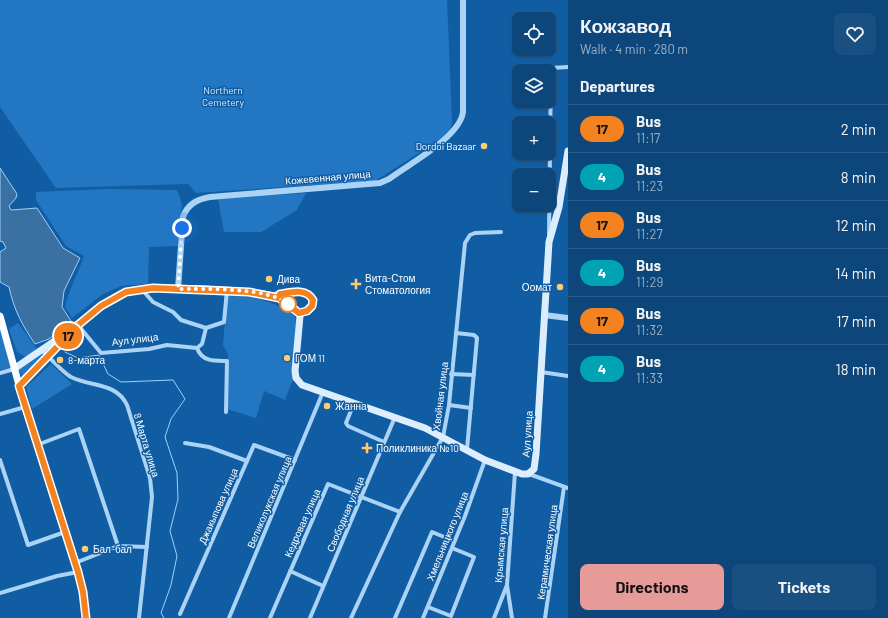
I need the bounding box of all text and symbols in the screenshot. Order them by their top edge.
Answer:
map controls [512,12,556,212]
button: locate [512,12,556,56]
button: heart [834,13,876,55]
text: Кожзавод [580,14,671,37]
text: Walk · 4 min · 280 m [580,41,688,57]
button: layers [512,64,556,108]
text: Departures [580,77,655,95]
park label: Northern Cemetery [202,84,244,108]
text: Bus [636,112,661,130]
button: + [512,116,556,160]
text: 17 [596,120,608,137]
text: 2 min [841,120,876,138]
text: 11:17 [636,130,660,146]
place label: Dordoi Bazaar [416,140,476,152]
marker: Dordoi Bazaar [479,141,489,151]
text: Bus [636,160,661,178]
street label: Кожевенная улица [285,167,372,187]
button: − [512,168,556,212]
text: 4 [598,168,606,185]
text: 8 min [841,168,876,186]
text: 11:23 [636,178,663,194]
text: Bus [636,208,661,226]
text: 17 [596,216,608,233]
text: 12 min [835,216,876,234]
your location [172,218,192,238]
text: 11:27 [636,226,663,242]
text: Bus [636,256,661,274]
text: 4 [598,264,606,281]
text: 14 min [835,264,876,282]
place label: Вита-Стом Стоматология [365,272,430,296]
place label: Дива [277,273,301,285]
marker: Дива [264,274,274,284]
text: 11:29 [636,274,663,290]
marker: Вита-Стом Стоматология [350,278,362,290]
place label: Оомат [522,281,552,293]
marker: Оомат [555,282,565,292]
unlabelled marker [279,295,297,313]
text: Bus [636,304,661,322]
text: 17 [596,312,608,329]
text: 17 min [836,312,876,330]
text: 11:32 [636,322,663,338]
line badge: 17 [50,323,86,349]
text: 17 [62,327,74,344]
street label: Аул улица [111,330,159,348]
place label: ГОМ 11 [295,352,325,364]
text: Bus [636,352,661,370]
marker: ГОМ 11 [282,353,292,363]
place label: 8-марта [68,354,105,366]
marker: 8-марта [55,355,65,365]
text: 4 [598,360,606,377]
text: 18 min [836,360,876,378]
street label: Хвойная улица [430,361,450,431]
text: 11:33 [636,370,663,386]
place label: Жанна [335,400,367,412]
marker: Жанна [322,401,332,411]
street label: Аул улица [519,410,535,458]
street label: 8 Марта улица [132,412,163,479]
marker: Поликлиника №10 [361,442,373,454]
place label: Поликлиника №10 [376,442,459,454]
street label: Великолукская улица [244,454,294,550]
street label: Джакыпова улица [196,466,240,546]
street label: Свободная улица [324,474,366,554]
street label: Кедровая улица [282,486,323,559]
street label: Хмельницкого улица [424,489,471,582]
street label: Керамическая улица [534,503,560,600]
street label: Крымская улица [492,506,510,583]
place label: Бал-бал [93,543,132,555]
marker: Бал-бал [80,544,90,554]
button: Directions [580,564,724,610]
button: Tickets [732,564,876,610]

